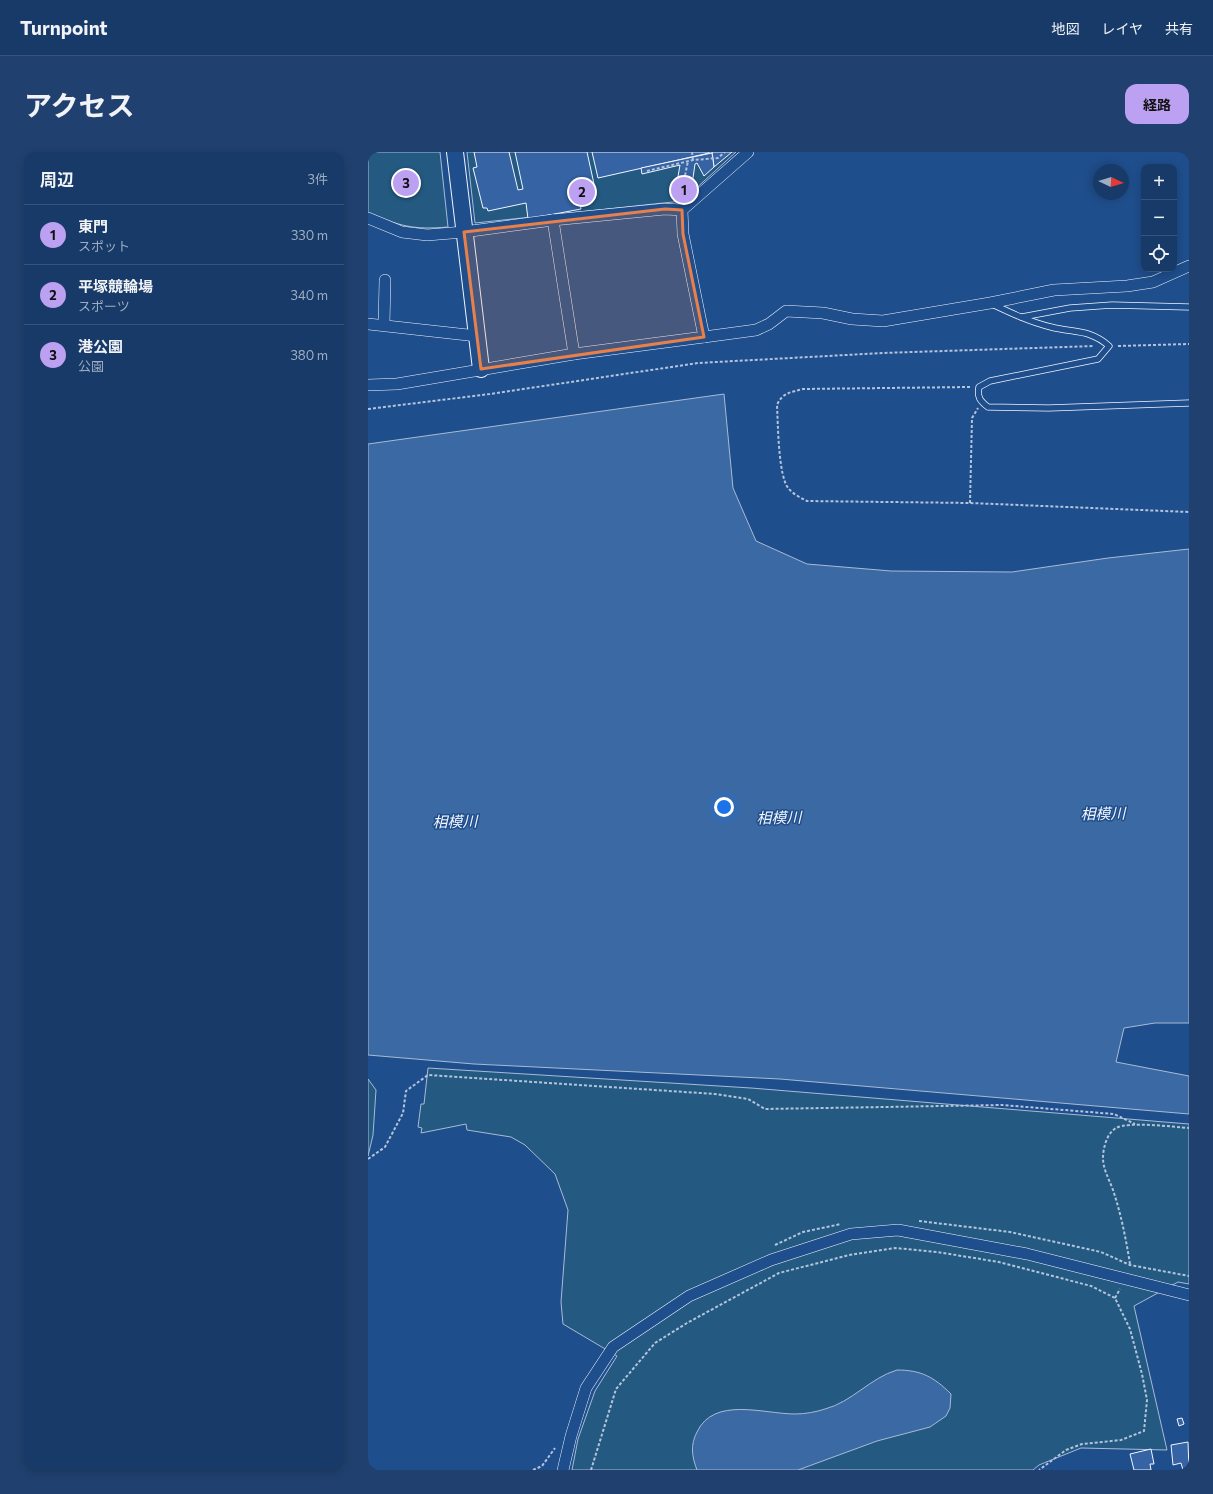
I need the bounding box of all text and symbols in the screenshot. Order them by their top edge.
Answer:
text: Turnpoint [20,16,108,39]
text: 地図 [1051,20,1079,37]
text: レイヤ [1101,20,1143,37]
text: 共有 [1165,20,1193,37]
button: 経路 [1125,84,1189,124]
text: アクセス [24,88,135,122]
north arrow [1093,164,1129,200]
map controls [1141,164,1177,272]
button: + [1141,164,1177,200]
pin: 3 [393,168,419,198]
text: 周辺 [40,169,74,190]
text: 3件 [308,171,328,187]
pin: 1 [671,175,697,205]
pin: 2 [569,177,595,207]
button: − [1141,200,1177,236]
text: 東門 [78,217,108,235]
text: 1 [50,227,56,243]
text: 330 m [291,227,328,243]
button: locate [1141,236,1177,272]
text: スポット [78,238,130,254]
text: 平塚競輪場 [78,277,153,295]
text: 2 [49,287,57,303]
text: 340 m [290,287,328,303]
text: スポーツ [78,298,130,314]
text: 港公園 [78,337,123,355]
text: 3 [49,347,57,363]
text: 380 m [290,347,328,363]
text: 公園 [78,358,104,374]
your location [714,797,734,817]
water label: 相模川 [1080,804,1128,822]
water label: 相模川 [756,808,804,826]
water label: 相模川 [432,812,480,830]

